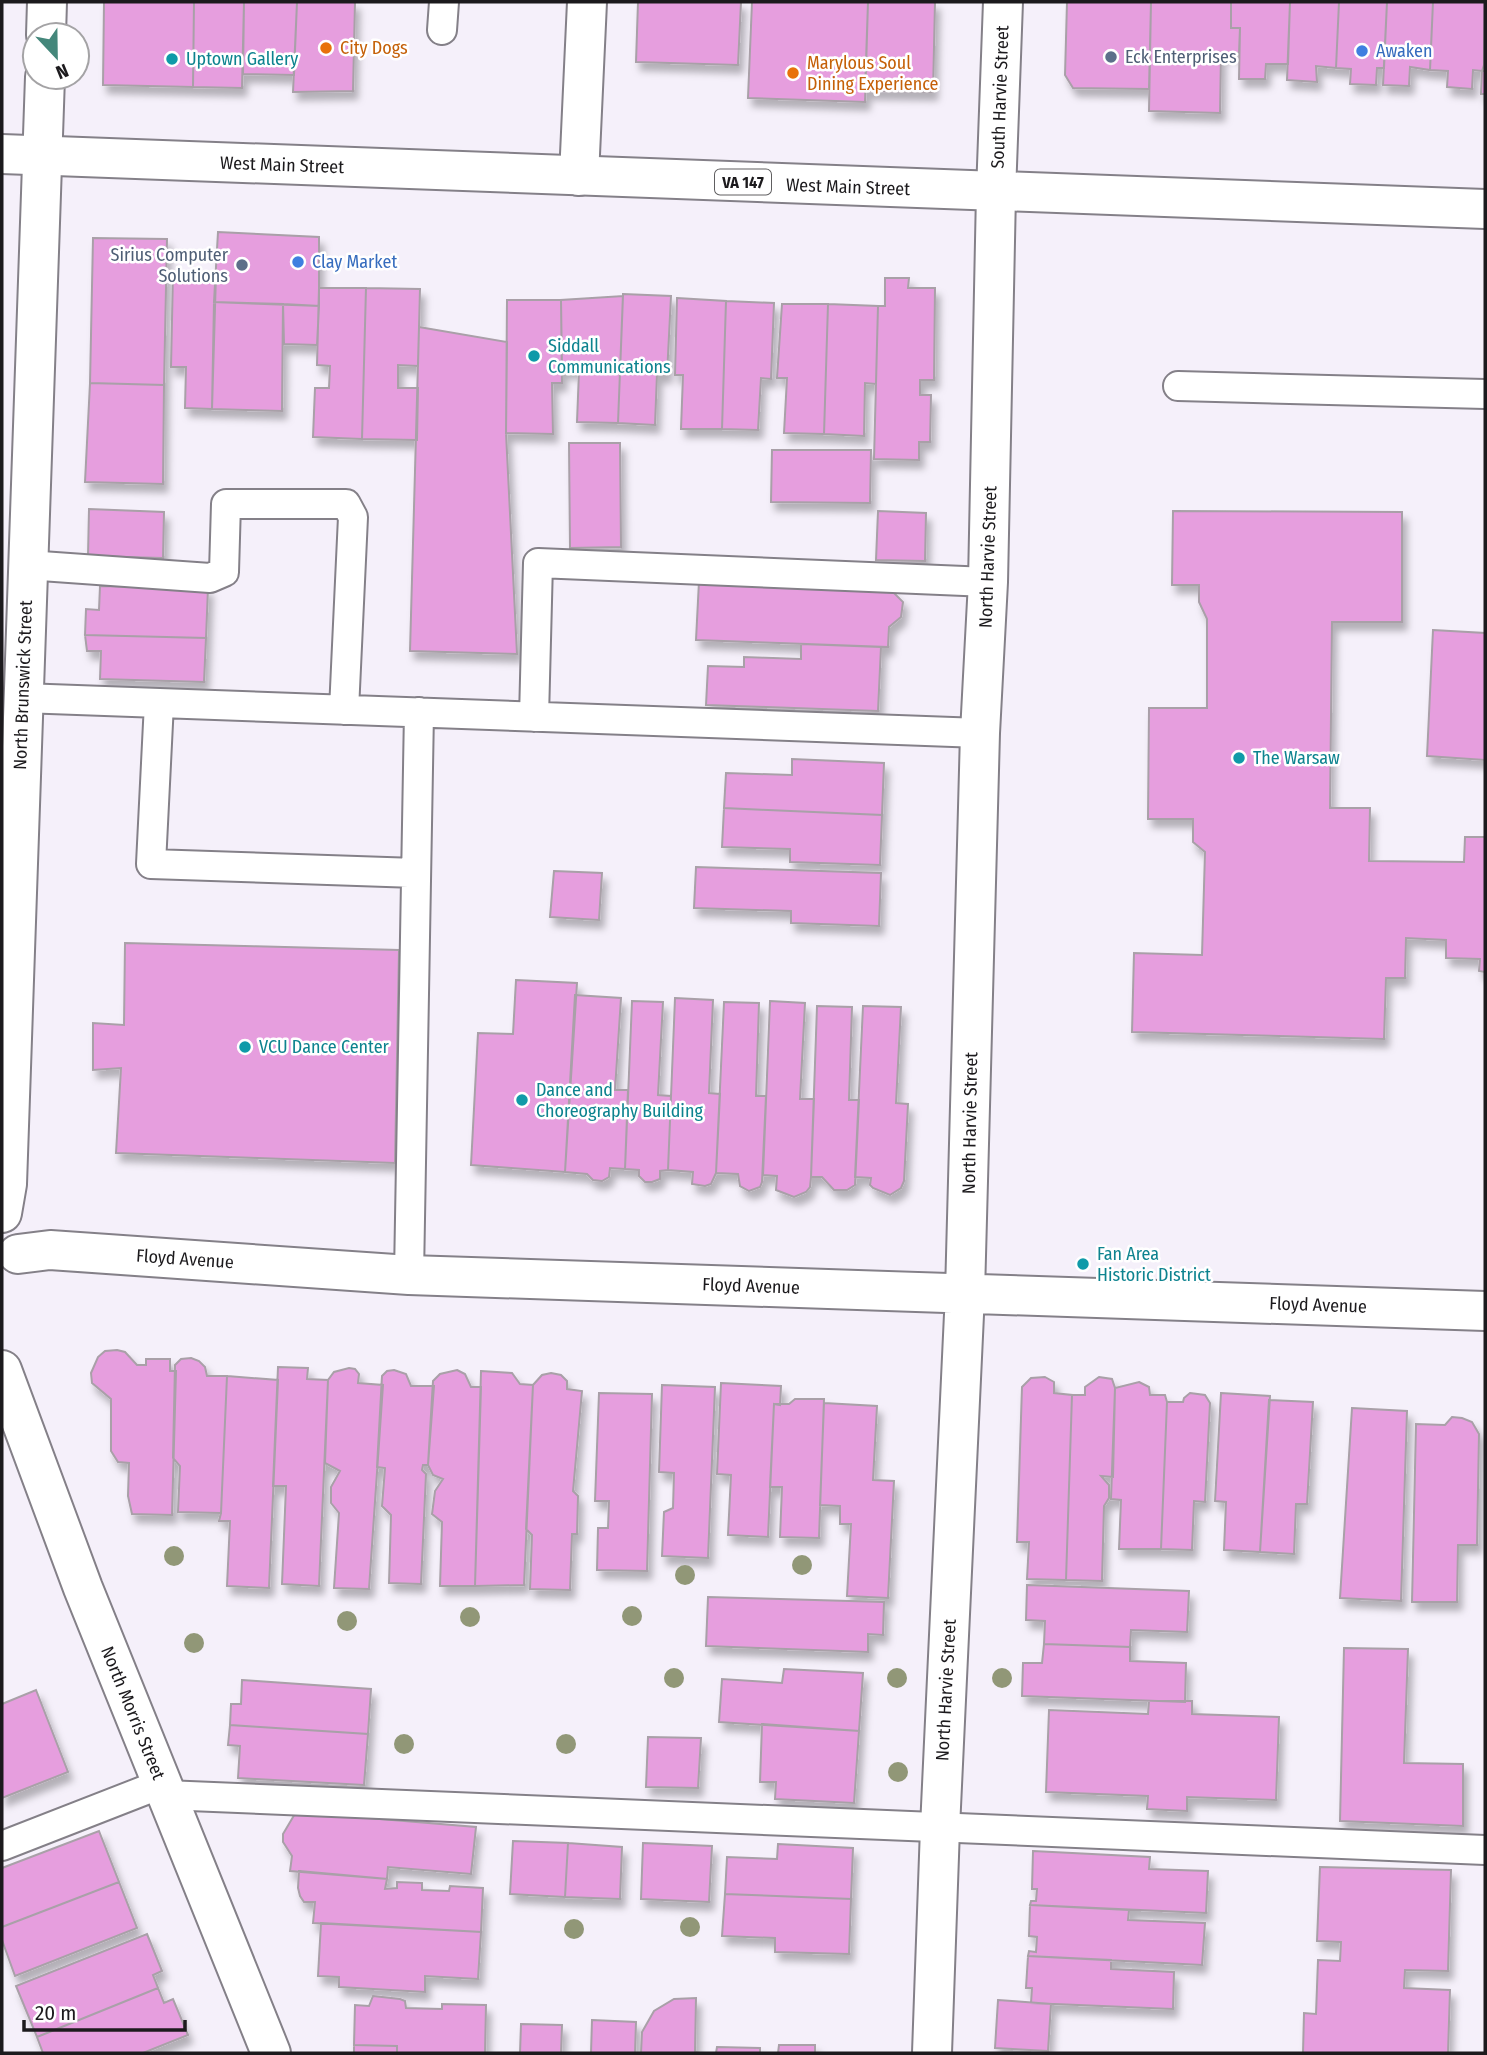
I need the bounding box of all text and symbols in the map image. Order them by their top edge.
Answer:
north arrow [21,21,91,91]
street label: South Harvie Street [987,25,1013,169]
place label: City Dogs [340,37,408,59]
marker: City Dogs [318,40,334,56]
place label: Awaken [1376,40,1432,62]
marker: Awaken [1354,43,1370,59]
place label: Eck Enterprises [1125,46,1237,68]
place label: Uptown Gallery [186,48,298,70]
marker: Eck Enterprises [1103,49,1119,65]
marker: Uptown Gallery [164,51,180,67]
place label: Marylous Soul Dining Experience [807,52,939,95]
text: N [53,59,72,84]
marker: Marylous Soul Dining Experience [785,65,801,81]
street label: West Main Street [220,152,345,178]
road number: VA 147 [715,170,771,194]
street label: West Main Street [786,174,911,200]
place label: Sirius Computer Solutions [111,244,229,287]
place label: Clay Market [312,251,397,273]
marker: Clay Market [290,254,306,270]
marker: Sirius Computer Solutions [234,257,250,273]
place label: Siddall Communications [548,335,671,378]
marker: Siddall Communications [526,348,542,364]
street label: North Harvie Street [975,485,1001,628]
street label: North Brunswick Street [9,600,37,770]
place label: The Warsaw [1253,747,1340,769]
marker: The Warsaw [1231,750,1247,766]
place label: VCU Dance Center [259,1036,390,1058]
marker: VCU Dance Center [237,1039,253,1055]
street label: North Harvie Street [958,1052,982,1194]
place label: Dance and Choreography Building [536,1079,703,1122]
marker: Dance and Choreography Building [514,1092,530,1108]
place label: Fan Area Historic District [1097,1243,1211,1286]
street label: Floyd Avenue [136,1245,235,1273]
marker: Fan Area Historic District [1075,1256,1091,1272]
street label: Floyd Avenue [702,1273,800,1299]
street label: Floyd Avenue [1269,1292,1367,1318]
street label: North Harvie Street [931,1618,961,1762]
street label: North Morris Street [96,1643,170,1783]
scale bar [24,1988,186,2032]
text: 20 m [35,2000,76,2026]

